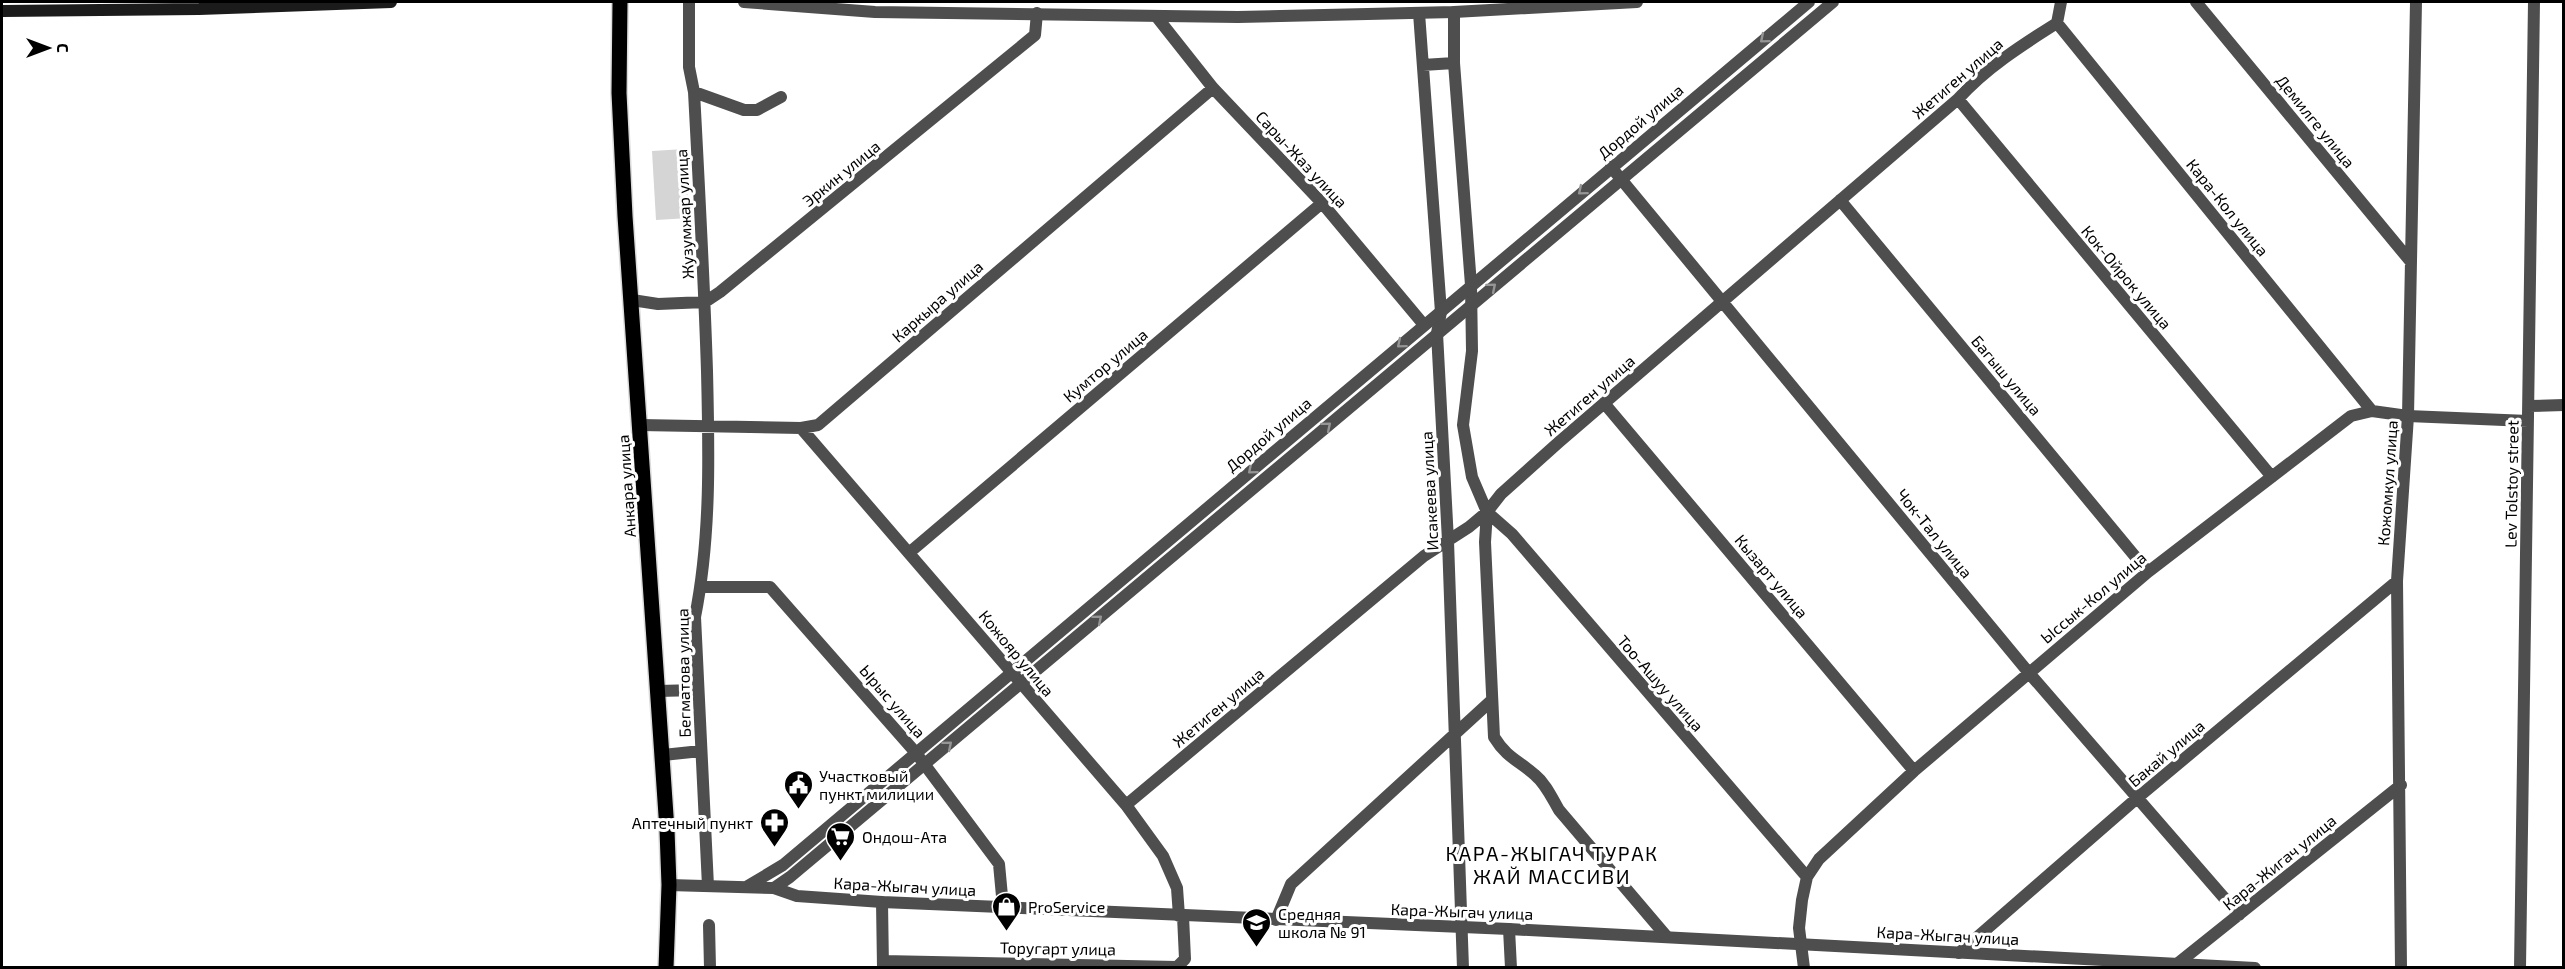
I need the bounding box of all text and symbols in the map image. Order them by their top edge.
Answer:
north arrow [18,18,78,78]
one-way arrow [1760,32,1771,43]
street label: Жетиген улица [1908,34,2007,123]
text: С [54,43,73,53]
street label: Демилге улица [2272,71,2359,172]
street label: Дордой улица [1593,80,1687,163]
street label: Сары-Жаз улица [1252,107,1352,212]
street label: Эркин улица [798,136,884,211]
street label: Жузумжар улица [671,148,698,280]
street label: Кара-Кол улица [2182,155,2273,260]
one-way arrow [1578,184,1589,195]
street label: Кок-Ойрок улица [2077,221,2176,333]
street label: Каркыра улица [888,256,987,346]
one-way arrow [1486,283,1497,294]
street label: Кумтор улица [1059,324,1152,407]
street label: Багыш улица [1967,331,2046,419]
one-way arrow [1397,337,1408,348]
street label: Жетиген улица [1540,351,1639,440]
street label: Дордой улица [1221,393,1315,476]
street label: Кожомкул улица [2373,419,2402,547]
street label: Lev Tolstoy street [2500,420,2522,548]
one-way arrow [1320,422,1331,433]
street label: Исакеева улица [1416,431,1443,551]
street label: Анкара улица [613,434,640,538]
one-way arrow [1248,462,1259,473]
street label: Чок-Тал улица [1892,485,1977,582]
street label: Кызарт улица [1731,530,1812,622]
street label: Ыссык-Кол улица [2036,547,2150,647]
street label: Кожояр улица [975,606,1059,701]
street label: Бегматова улица [672,608,695,738]
one-way arrow [1091,615,1102,626]
street label: Тоо-Ашуу улица [1613,631,1708,736]
street label: Ырыс улица [855,661,930,742]
street label: Жетиген улица [1168,663,1268,752]
street label: Бакай улица [2124,716,2209,791]
one-way arrow [941,741,952,752]
place label: Участковый пункт милиции [819,766,934,804]
public building icon: Участковый пункт милиции [782,768,814,810]
pharmacy icon: Аптечный пункт [758,806,790,848]
street label: Кара-Жигач улица [2218,810,2340,914]
place label: Аптечный пункт [632,813,753,833]
supermarket icon: Ондош-Ата [825,820,857,862]
place label: Ондош-Ата [862,827,947,846]
district label: КАРА-ЖЫГАЧ ТУРАК ЖАЙ МАССИВИ [1445,841,1659,888]
street label: Кара-Жыгач улица [833,873,977,900]
shop icon: ProService [991,890,1023,932]
place label: ProService [1028,897,1105,916]
street label: Кара-Жыгач улица [1390,899,1534,924]
place label: Средняя школа № 91 [1278,904,1366,941]
school or university icon: Средняя школа № 91 [1241,906,1273,948]
street label: Кара-Жыгач улица [1876,922,2020,949]
street label: Торугарт улица [1000,937,1116,960]

